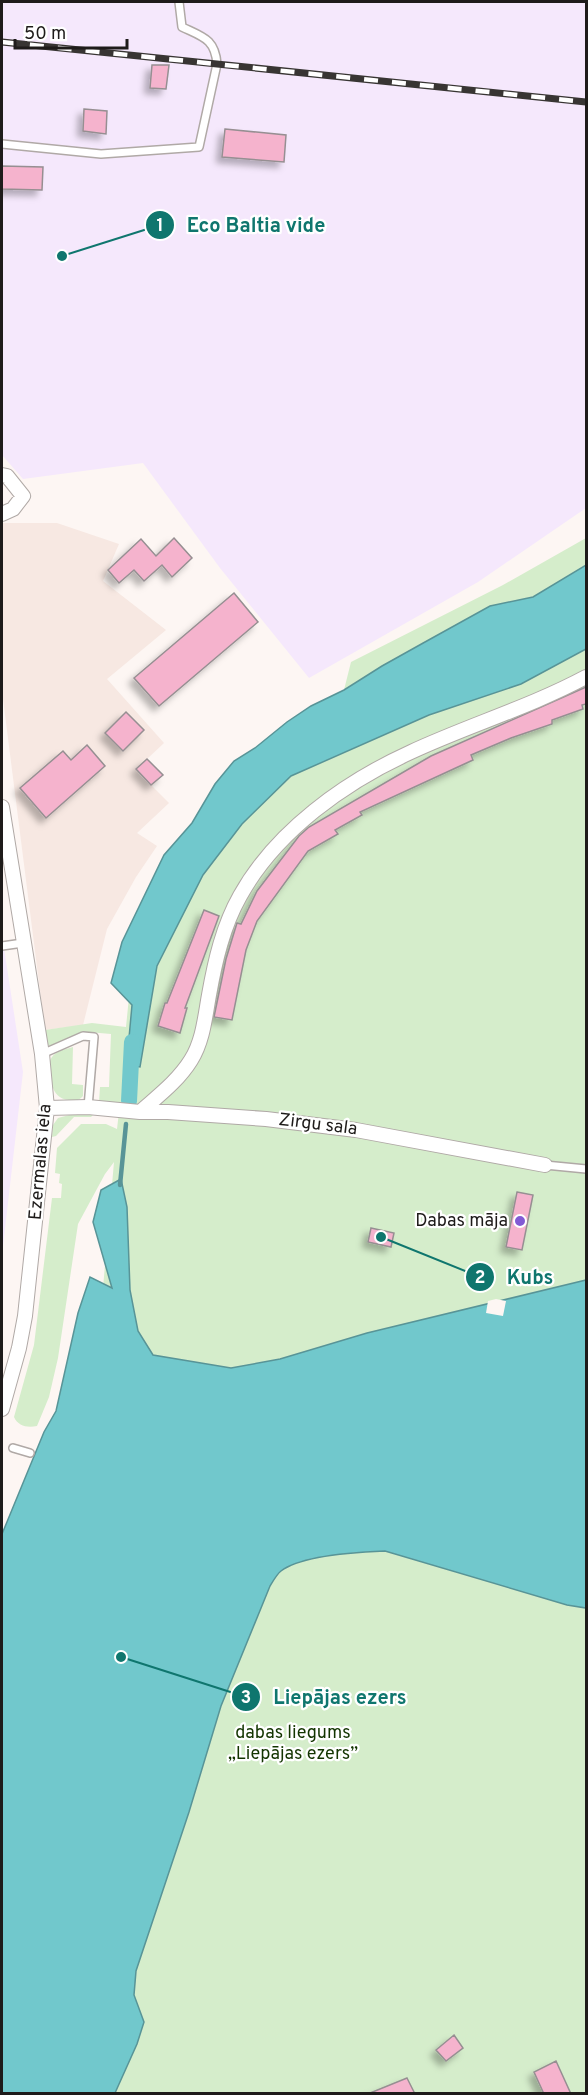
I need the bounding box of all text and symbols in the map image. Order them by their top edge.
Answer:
scale bar [15,12,128,50]
text: 50 m [24,23,66,46]
callout: Eco Baltia vide [145,206,337,244]
text: Eco Baltia vide [187,214,325,240]
text: 1 [156,215,164,238]
street label: Ezermalas iela [24,1103,58,1221]
street label: Zirgu sala [277,1109,359,1141]
place label: Dabas māja [415,1210,508,1233]
marker: Dabas māja [513,1214,527,1228]
callout: Kubs [465,1258,566,1296]
text: Kubs [507,1266,553,1292]
text: 2 [474,1267,486,1290]
callout: Liepājas ezers [231,1678,418,1716]
text: Liepājas ezers [273,1686,407,1712]
text: 3 [241,1687,251,1710]
park label: dabas liegums „Liepājas ezers” [228,1722,358,1766]

